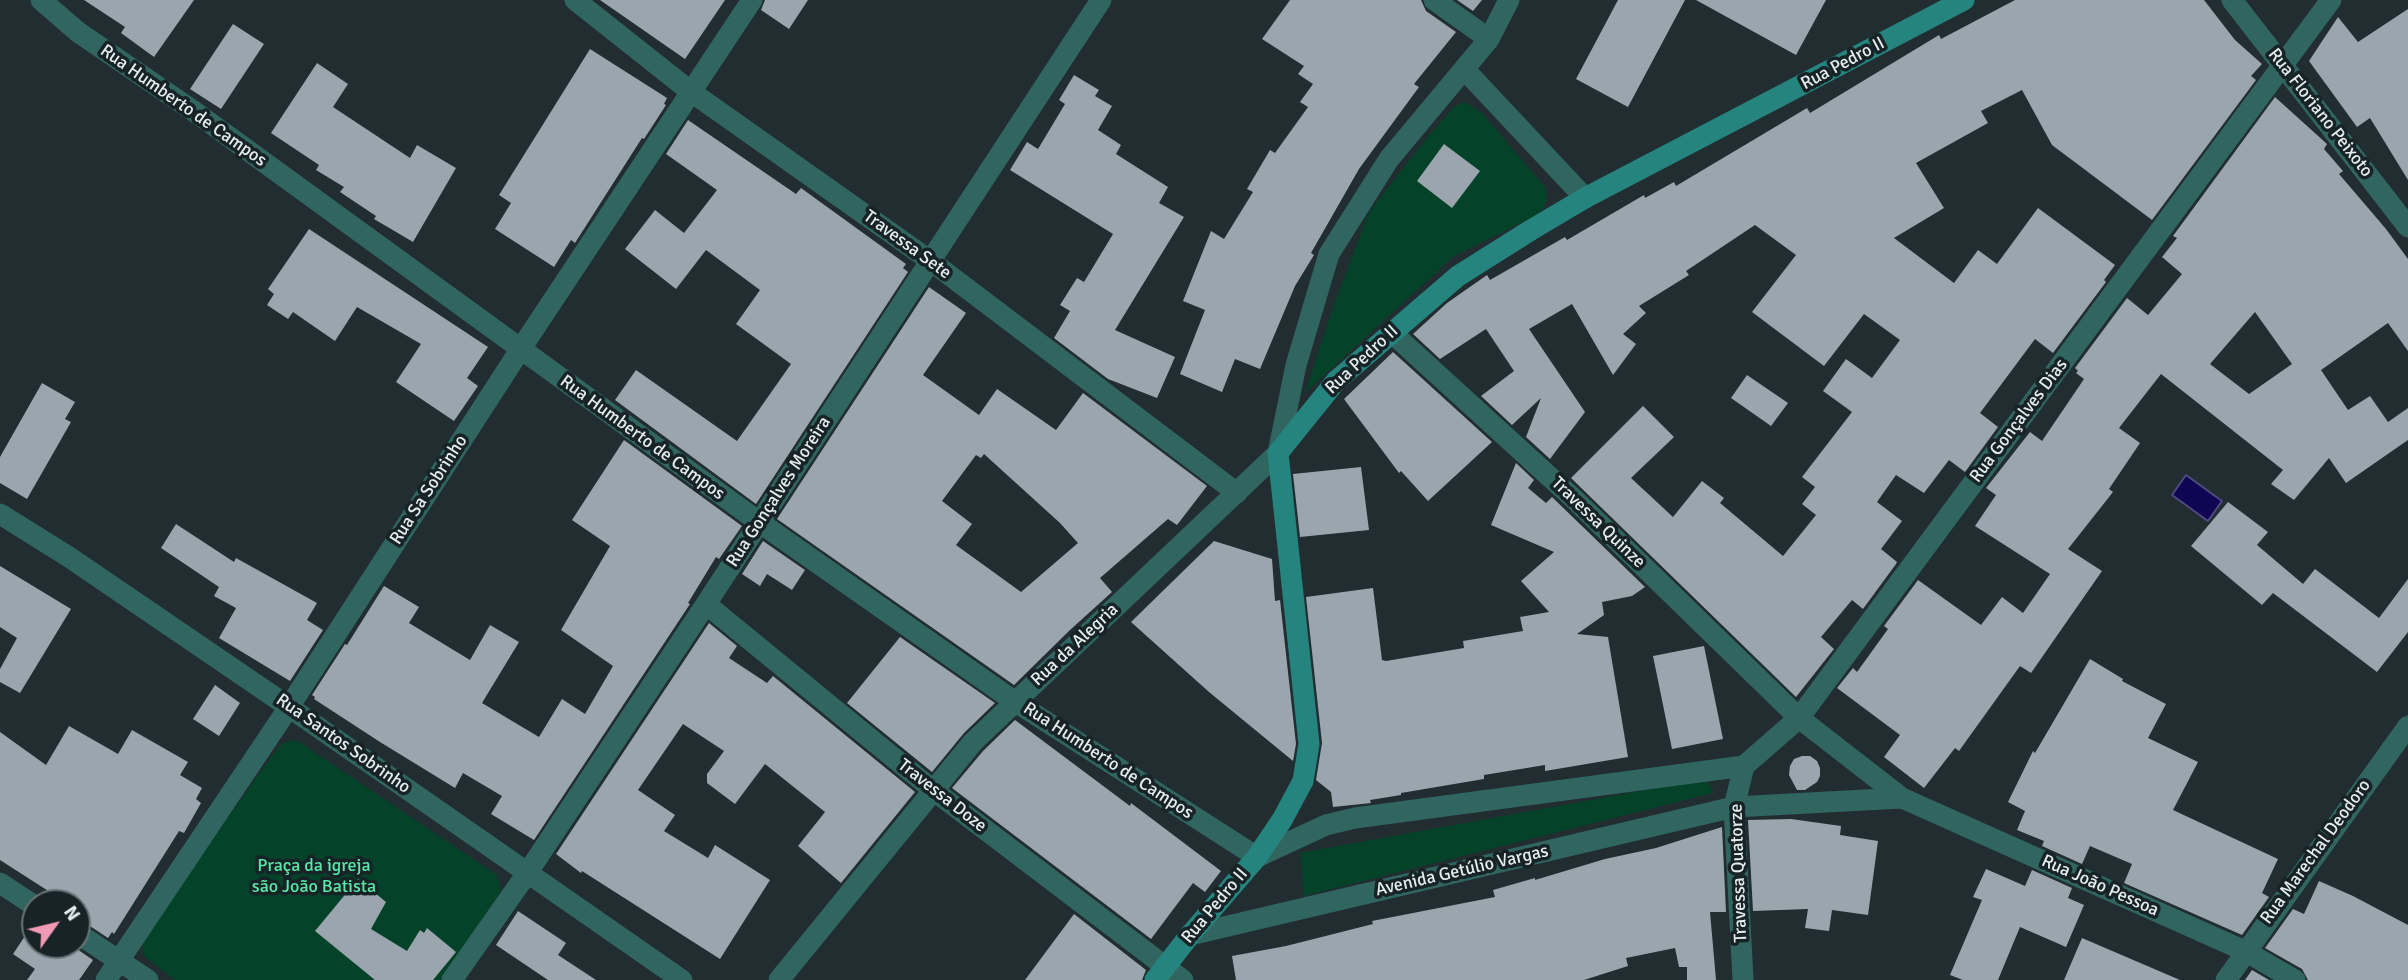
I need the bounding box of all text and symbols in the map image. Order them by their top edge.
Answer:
street label: Rua Pedro II [1797,33,1889,95]
street label: Rua Humberto de Campos [96,40,270,172]
street label: Rua Floriano Peixoto [2263,44,2377,182]
street label: Travessa Sete [859,206,955,284]
street label: Rua Pedro II [1321,321,1403,399]
street label: Rua Gonçalves Dias [1965,355,2073,487]
street label: Rua Humberto de Campos [556,371,728,505]
street label: Rua Gonçalves Moreira [722,413,836,571]
street label: Rua Sa Sobrinho [386,431,472,549]
street label: Travessa Quinze [1547,473,1649,573]
street label: Rua da Alegria [1027,599,1123,691]
street label: Rua Santos Sobrinho [272,689,414,799]
street label: Rua Humberto de Campos [1019,698,1197,824]
street label: Travessa Doze [893,755,991,837]
street label: Rua Marechal Deodoro [2256,775,2376,929]
street label: Travessa Quatorze [1726,803,1752,943]
street label: Avenida Getúlio Vargas [1373,841,1551,901]
street label: Rua João Pessoa [2038,850,2162,922]
park label: Praça da igreja são João Batista [252,855,376,898]
street label: Rua Pedro II [1177,864,1253,948]
north arrow [21,889,91,959]
text: N [58,901,85,926]

